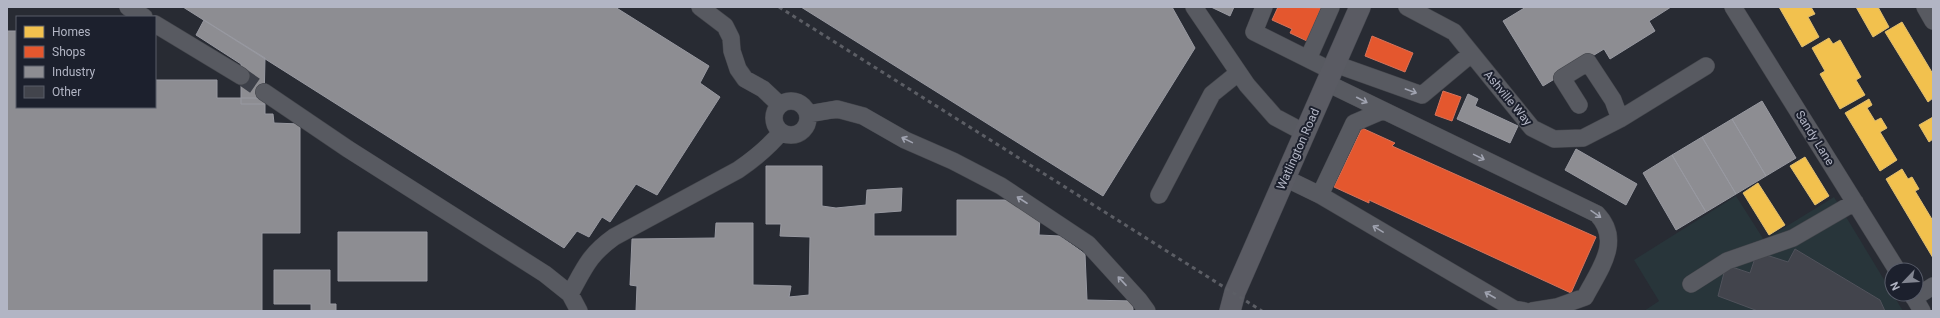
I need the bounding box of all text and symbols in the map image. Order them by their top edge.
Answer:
legend [16,16,156,108]
text: Homes [52,25,90,39]
text: Shops [52,45,86,59]
text: Industry [52,65,96,79]
street label: Ashville Way [1481,68,1535,128]
text: Other [52,85,81,99]
one-way arrow [1405,88,1417,96]
one-way arrow [1356,97,1368,105]
street label: Watlington Road [1274,106,1322,192]
street label: Sandy Lane [1793,108,1837,168]
one-way arrow [901,136,913,143]
one-way arrow [1473,154,1485,161]
one-way arrow [1017,196,1028,204]
one-way arrow [1590,210,1601,218]
one-way arrow [1372,225,1384,233]
north arrow [1884,262,1924,302]
one-way arrow [1117,276,1127,286]
text: N [1888,280,1903,292]
one-way arrow [1484,291,1496,299]

